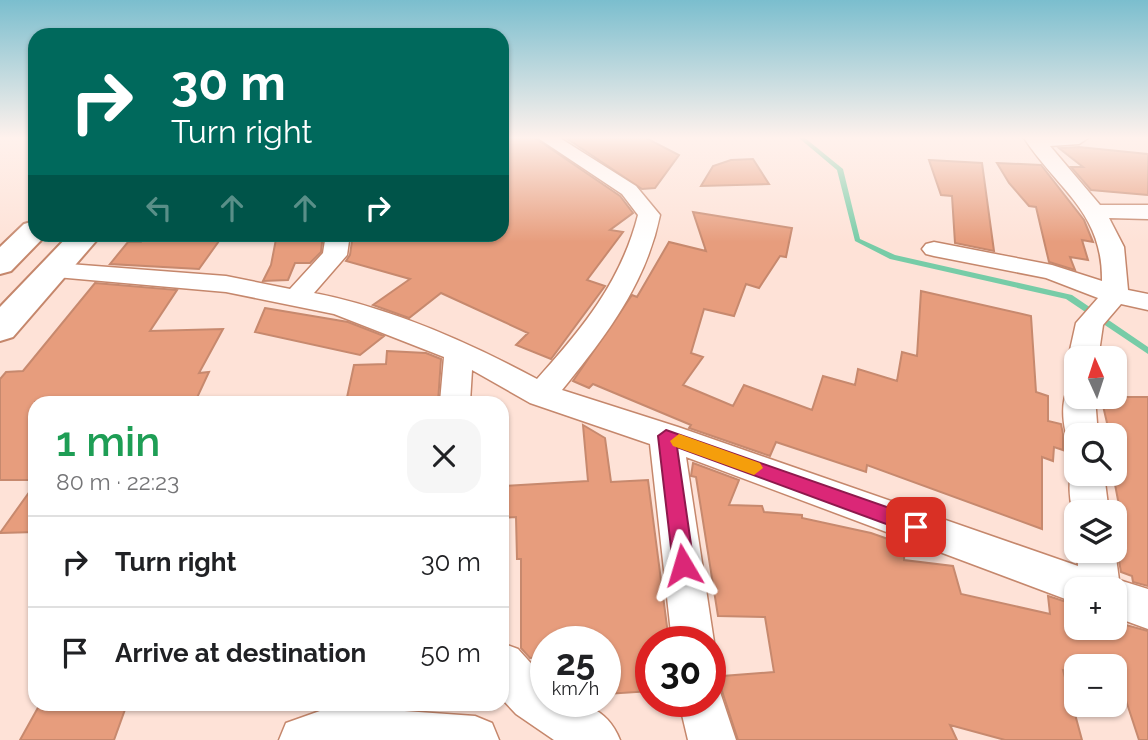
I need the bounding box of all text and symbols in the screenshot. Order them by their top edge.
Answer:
text: 30 m [171,54,286,111]
icon: right [56,56,147,147]
text: Turn right [171,113,312,150]
icon: left [140,189,178,227]
icon: ahead [213,189,251,227]
icon: ahead [286,189,324,227]
icon: right [359,189,397,227]
north arrow [1064,346,1127,410]
map controls [1064,346,1127,717]
text: 1 min [56,417,160,466]
button: close [407,419,481,493]
button: search [1064,423,1127,486]
text: 80 m · 22:23 [56,468,179,495]
pin [886,497,946,557]
button: layers [1064,500,1127,563]
icon: arrive [897,508,935,546]
position arrow [646,528,720,602]
icon: right [56,543,94,581]
text: Turn right [115,547,236,577]
text: 30 m [421,547,481,577]
button: + [1064,577,1127,640]
speed limit sign: 30 [635,626,726,717]
icon: arrive [56,634,94,672]
text: Arrive at destination [115,638,366,668]
text: 50 m [420,638,481,668]
text: 25 [556,642,595,683]
button: − [1064,654,1127,717]
text: km/h [552,678,599,699]

